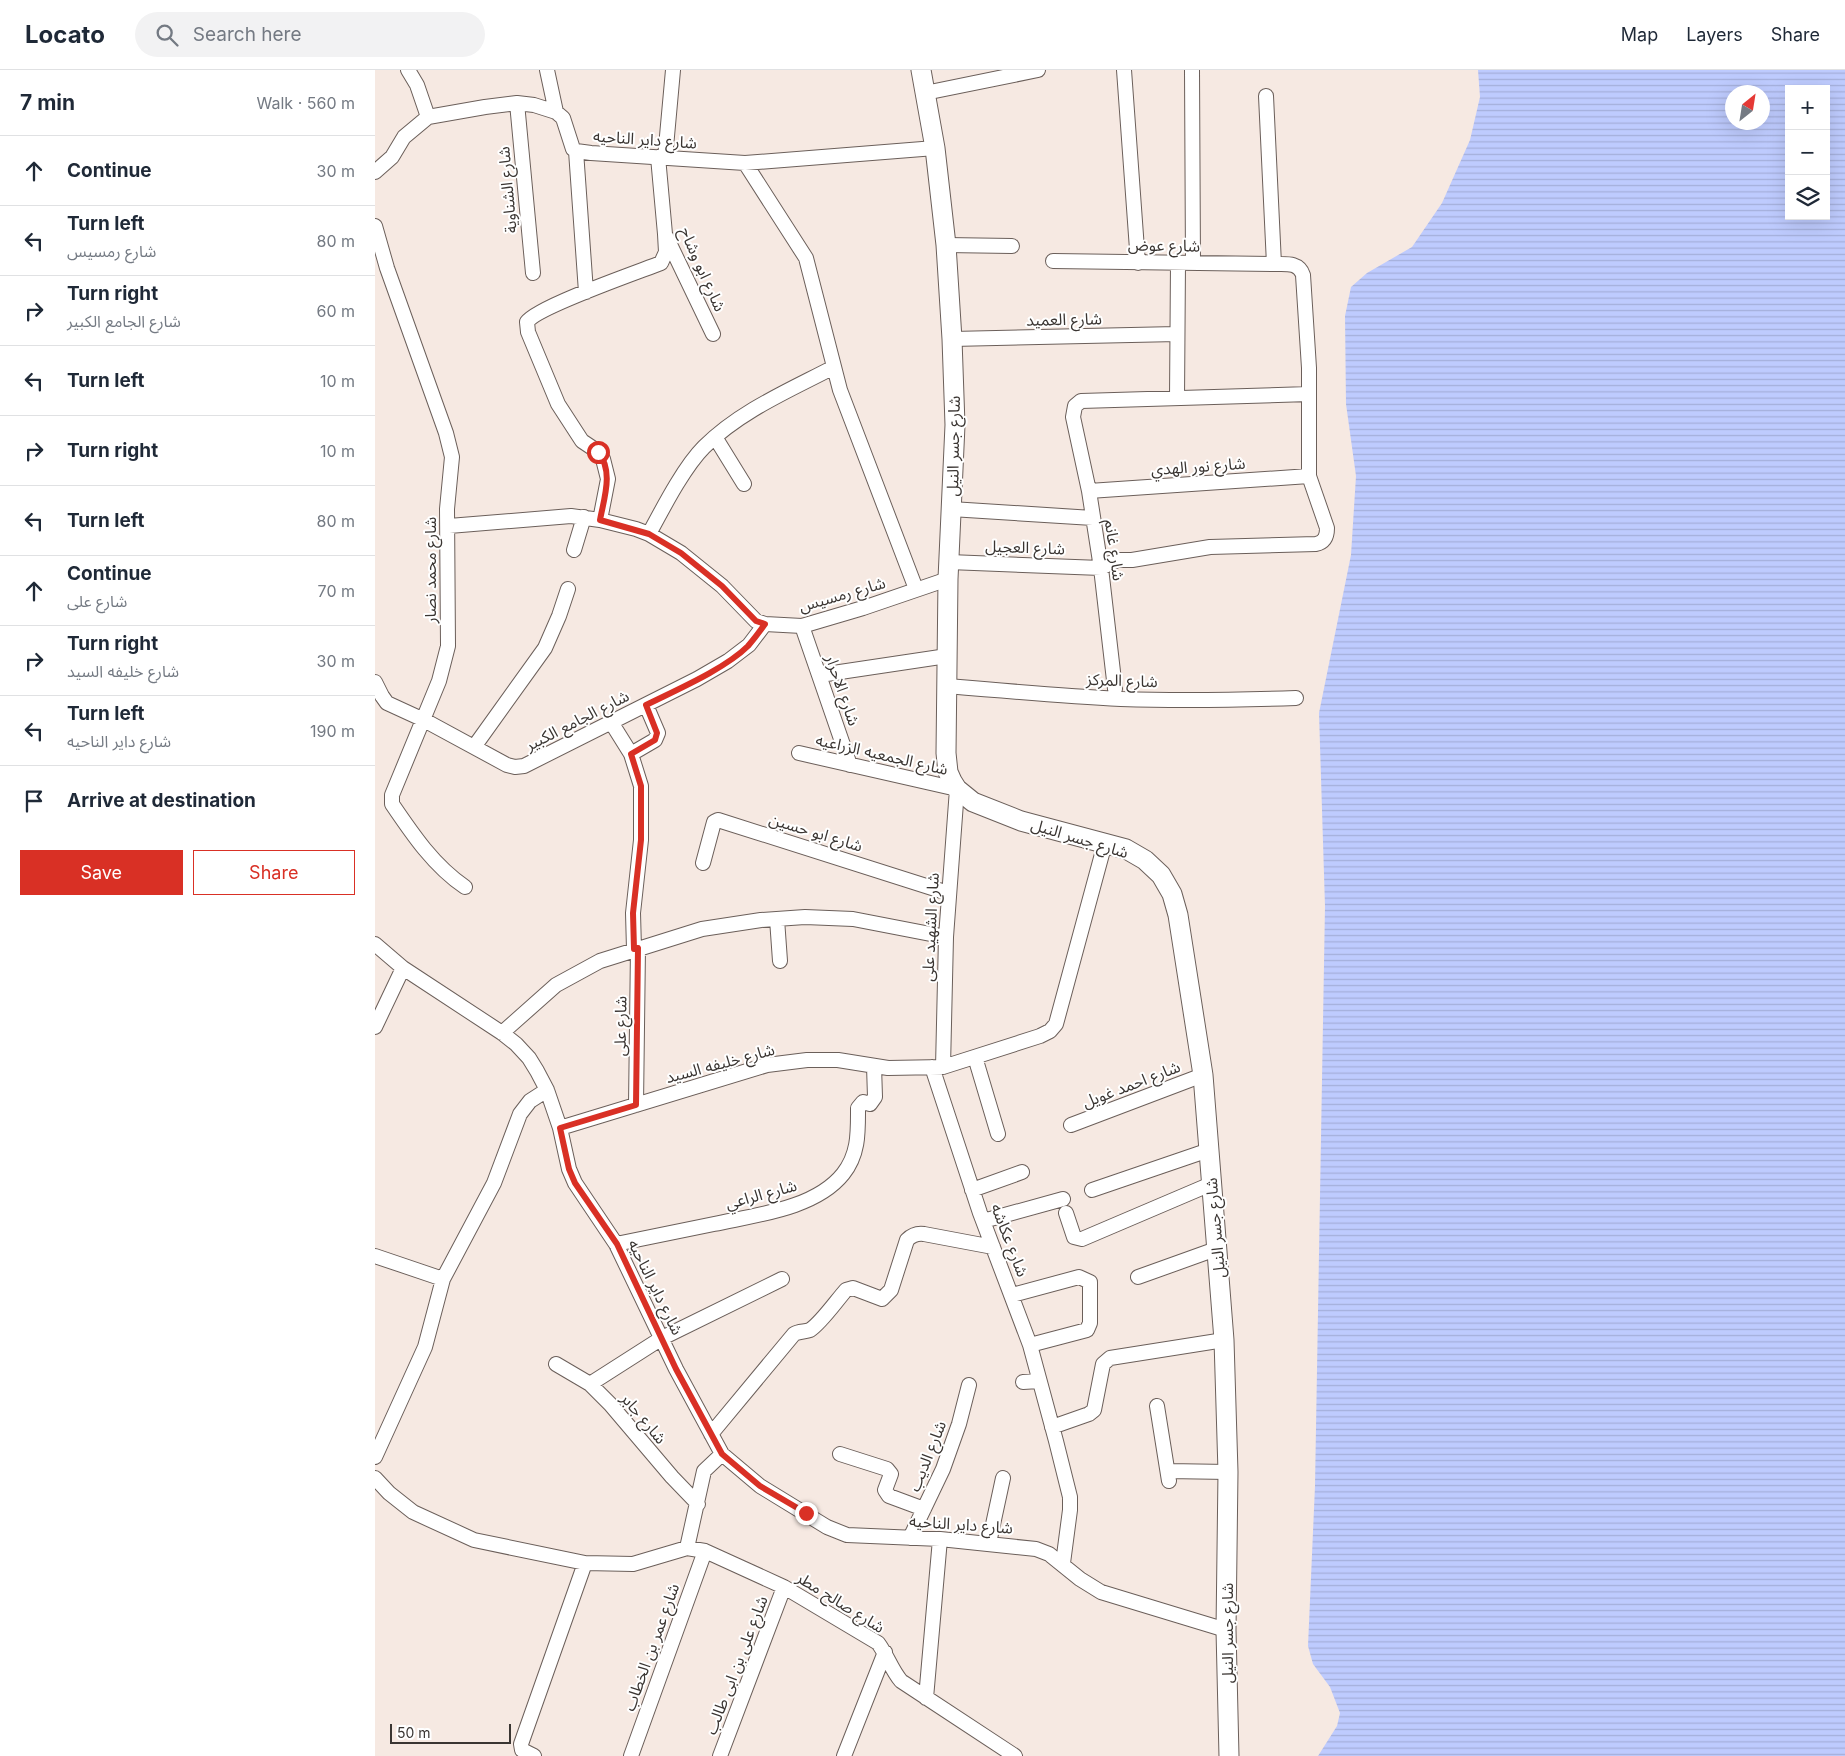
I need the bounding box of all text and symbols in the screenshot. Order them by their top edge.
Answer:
search box [135,12,485,57]
text: Locato [25,20,105,49]
icon: search [153,21,181,49]
text: Search here [193,23,301,46]
text: Map [1621,24,1658,45]
text: Layers [1686,24,1743,45]
text: Share [1771,24,1820,45]
north arrow [1725,85,1770,130]
map controls [1785,85,1830,220]
button: + [1785,85,1830,130]
text: 7 min [20,90,75,115]
text: Walk · 560 m [257,93,355,113]
street label: شارع داير الناحيه [592,125,698,156]
button: − [1785,130,1830,175]
street label: شارع الشناوية [493,145,524,234]
icon: ahead [20,157,48,185]
text: Continue [67,159,152,182]
text: 30 m [317,161,355,181]
button: layers [1785,175,1830,220]
text: Turn left [67,212,145,235]
street label: شارع ابو وشاح [673,224,731,316]
icon: left [20,227,48,255]
text: 80 m [316,231,355,251]
street label: شارع عوض [1128,234,1200,259]
text: شارع رمسيس [67,241,156,261]
text: Turn right [67,282,158,305]
icon: right [20,297,48,325]
text: 60 m [316,301,355,321]
street label: شارع العميد [1026,308,1102,333]
text: شارع الجامع الكبير [67,311,181,331]
icon: left [20,367,48,395]
text: Turn left [67,369,145,392]
text: 10 m [320,371,355,391]
street label: شارع جسر النيل [942,396,967,497]
icon: right [20,437,48,465]
text: Turn right [67,439,158,462]
text: 10 m [320,441,355,461]
route start [587,441,610,464]
street label: شارع نور الهدي [1150,453,1246,482]
icon: left [20,507,48,535]
text: Turn left [67,509,145,532]
text: 80 m [316,511,355,531]
street label: شارع محمد نصار [420,517,443,624]
street label: شارع غانم [1098,518,1129,582]
street label: شارع العجيل [985,536,1065,561]
text: Continue [67,562,152,585]
street label: شارع رمسيس [796,572,888,619]
icon: ahead [20,577,48,605]
text: 70 m [318,581,355,601]
text: شارع على [67,591,127,611]
text: Turn right [67,632,158,655]
icon: right [20,647,48,675]
text: 30 m [317,651,355,671]
street label: شارع الاحرار [818,651,864,729]
text: شارع خليفه السيد [67,661,179,681]
street label: شارع المركز [1085,669,1158,694]
street label: شارع الجامع الكبير [521,685,634,758]
text: Turn left [67,702,145,725]
icon: left [20,717,48,745]
text: 190 m [310,721,355,741]
street label: شارع الجمعيه الزراعيه [813,729,950,782]
text: شارع داير الناحيه [67,731,171,751]
icon: arrive [20,787,48,815]
text: Arrive at destination [67,789,256,812]
street label: شارع ابو حسين [766,808,865,859]
street label: شارع جسر النيل [1028,814,1131,865]
button: Save [20,850,183,895]
button: Share [193,850,355,895]
street label: شارع الشهيد على [917,872,946,982]
street label: شارع على [609,996,634,1056]
street label: شارع خليفه السيد [663,1039,778,1090]
street label: شارع احمد غويل [1079,1056,1184,1115]
street label: شارع الراعي [723,1175,800,1216]
street label: شارع جسر النيل [1201,1177,1232,1279]
street label: شارع عكاشه [984,1201,1033,1281]
street label: شارع داير الناحيه [622,1236,688,1339]
street label: شارع جابر [614,1388,671,1449]
street label: شارع الديب [904,1418,953,1495]
route end [795,1502,818,1525]
street label: شارع داير الناحيه [908,1510,1014,1541]
street label: شارع صالح مطر [791,1567,889,1640]
street label: شارع عمر بن الخطاب [619,1580,686,1715]
street label: شارع جسر النيل [1217,1583,1240,1683]
street label: شارع على بن ابى طالب [700,1593,774,1738]
scale bar [390,1721,511,1744]
text: 50 m [397,1724,431,1741]

